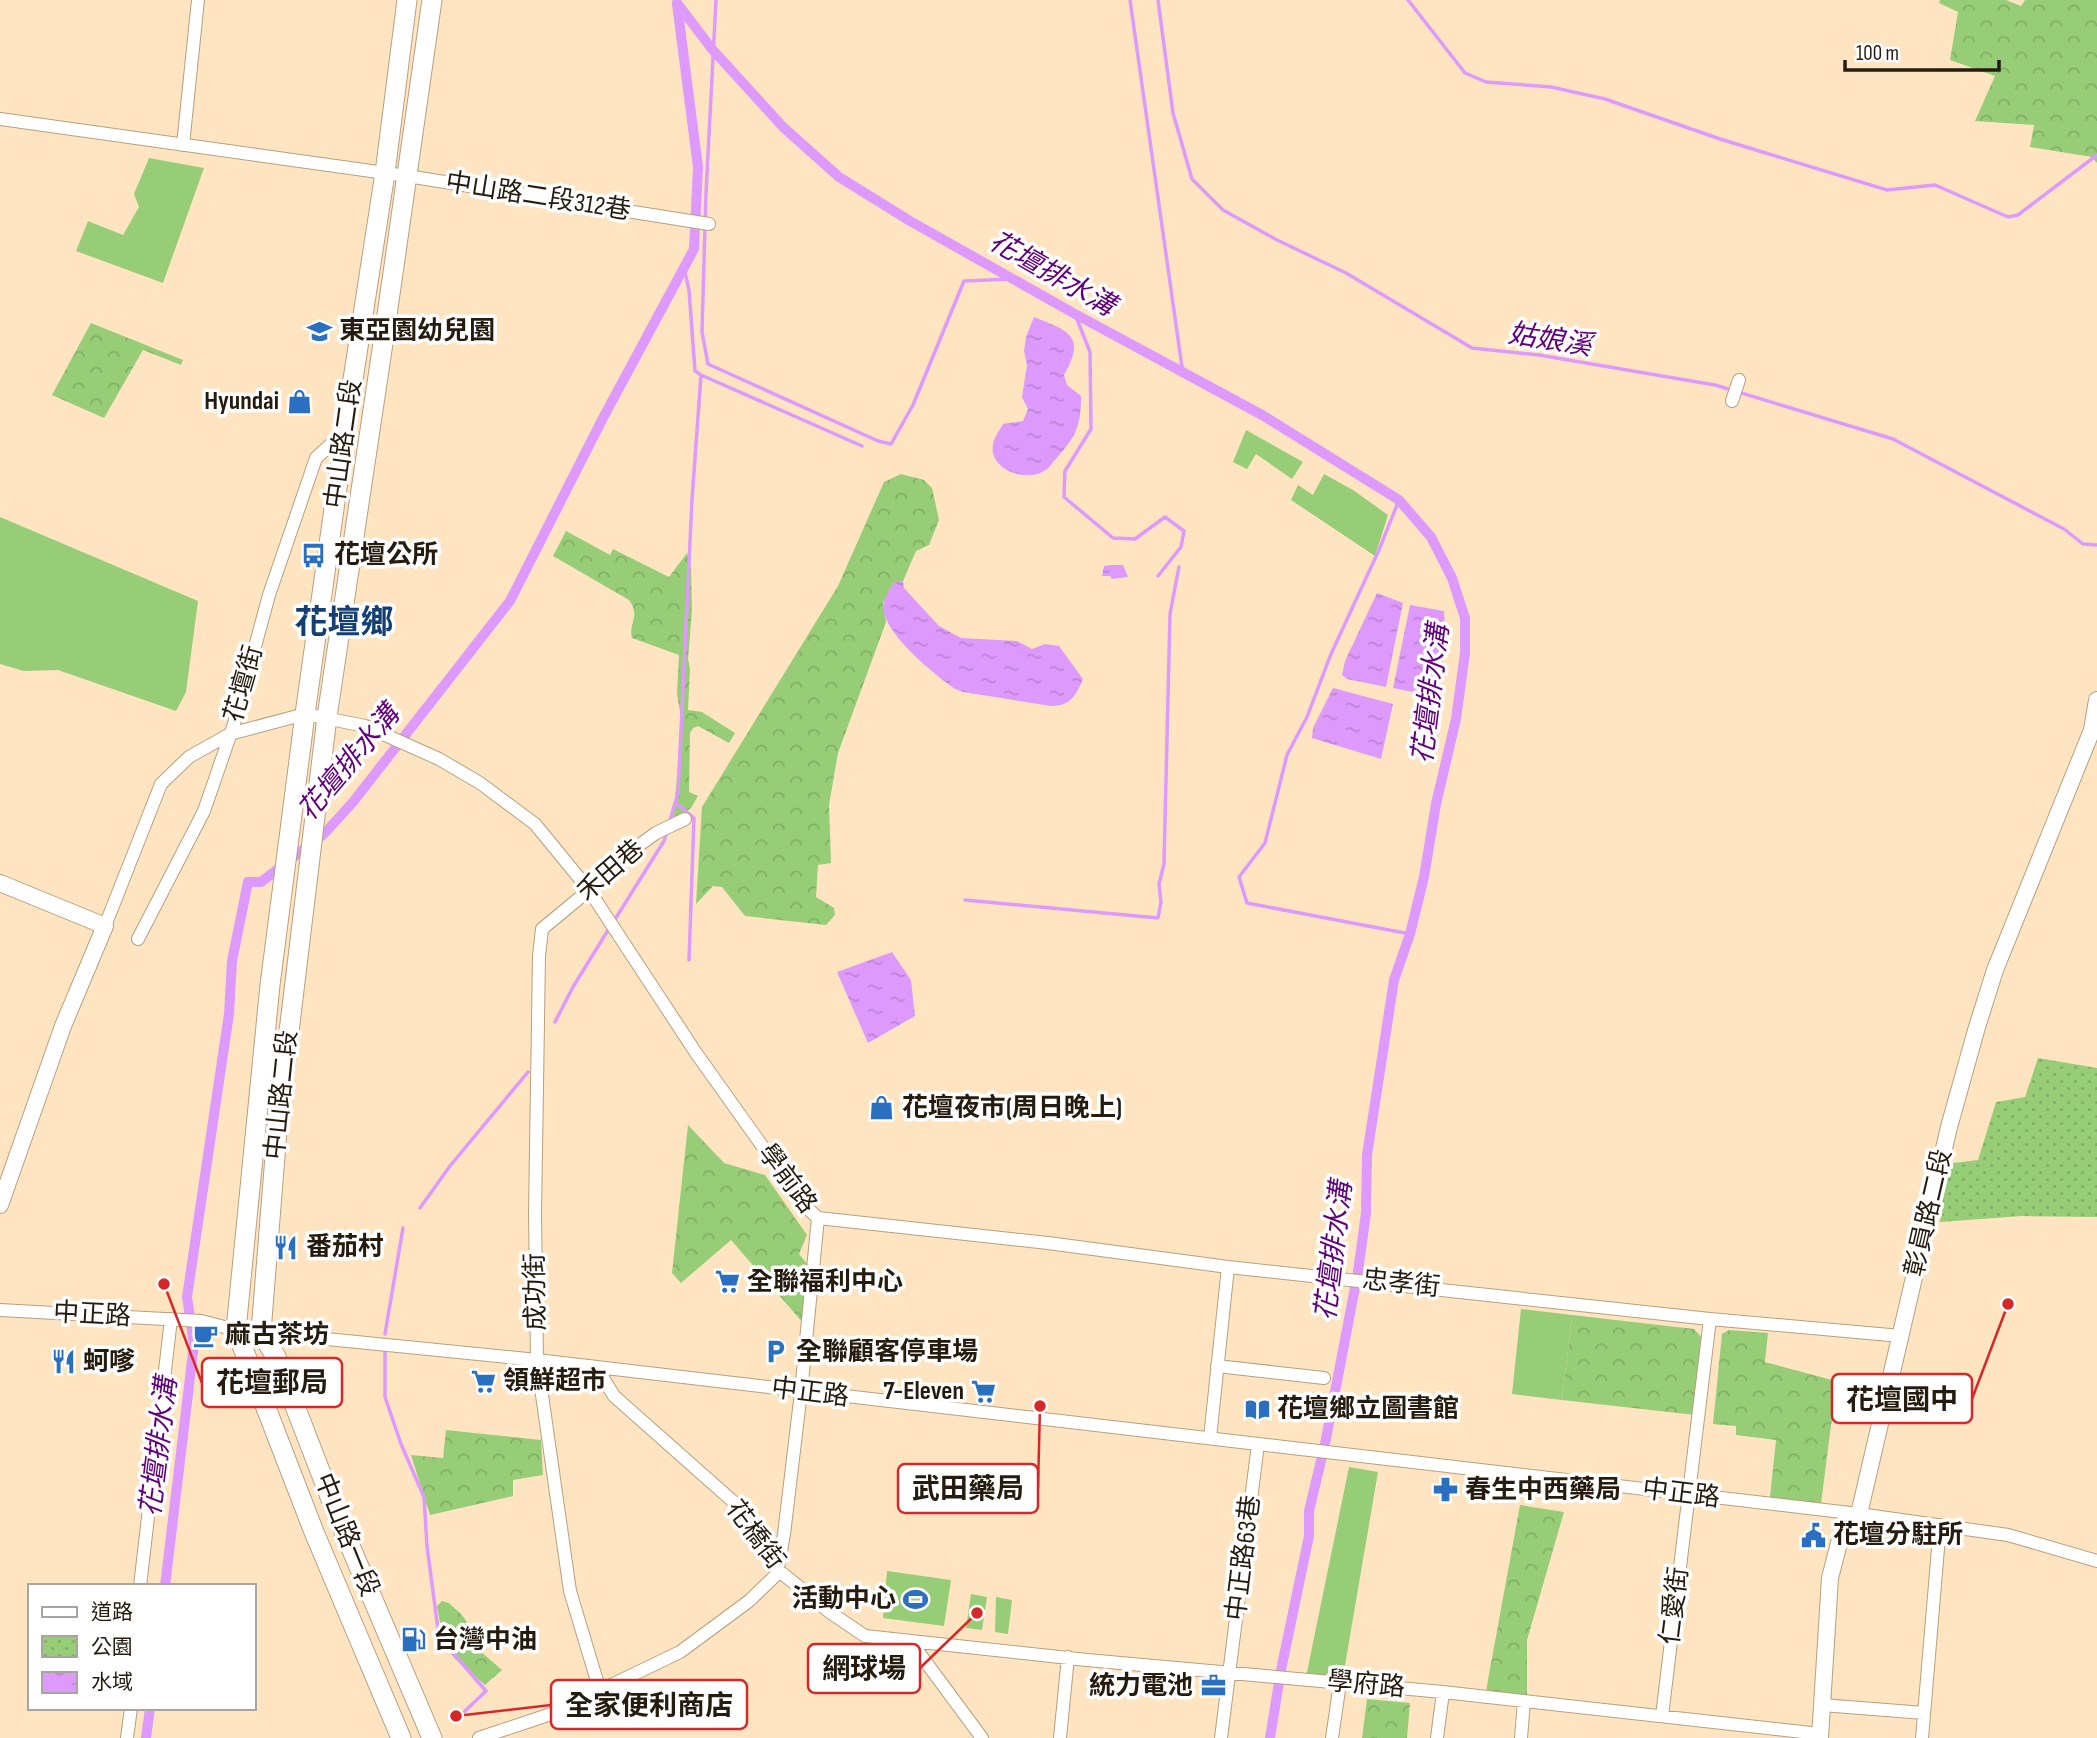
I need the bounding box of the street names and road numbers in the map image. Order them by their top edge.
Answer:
street label: 中山路二段312巷 [443,167,633,227]
street label: 中山路二段 [320,377,368,511]
street label: 花壇街 [218,642,270,726]
street label: 禾田巷 [571,834,651,908]
street label: 中山路二段 [260,1029,304,1161]
street label: 學前路 [751,1139,823,1219]
street label: 彰員路二段 [1899,1146,1959,1280]
street label: 成功街 [520,1253,552,1331]
street label: 忠孝街 [1361,1265,1441,1303]
street label: 中正路 [52,1297,132,1333]
street label: 中正路 [769,1373,851,1413]
street label: 中山路一段 [307,1469,385,1601]
street label: 中正路 [1640,1474,1722,1514]
street label: 中正路63巷 [1221,1493,1267,1623]
street label: 花橋街 [719,1495,791,1575]
street label: 仁愛街 [1655,1565,1695,1647]
street label: 學府路 [1326,1666,1406,1704]

